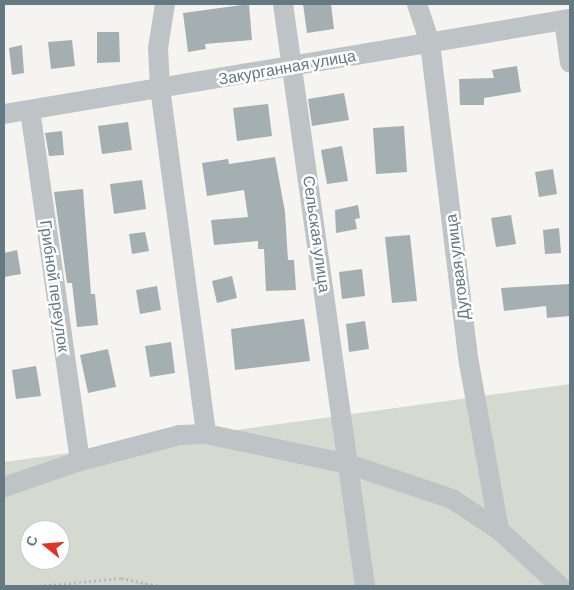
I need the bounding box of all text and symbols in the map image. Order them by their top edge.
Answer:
street label: Закурганная улица [217,45,357,89]
street label: Сельская улица [299,174,335,294]
street label: Дуговая улица [441,213,473,321]
street label: Грибной переулок [36,219,74,353]
north arrow [20,520,70,570]
text: С [22,533,41,548]

